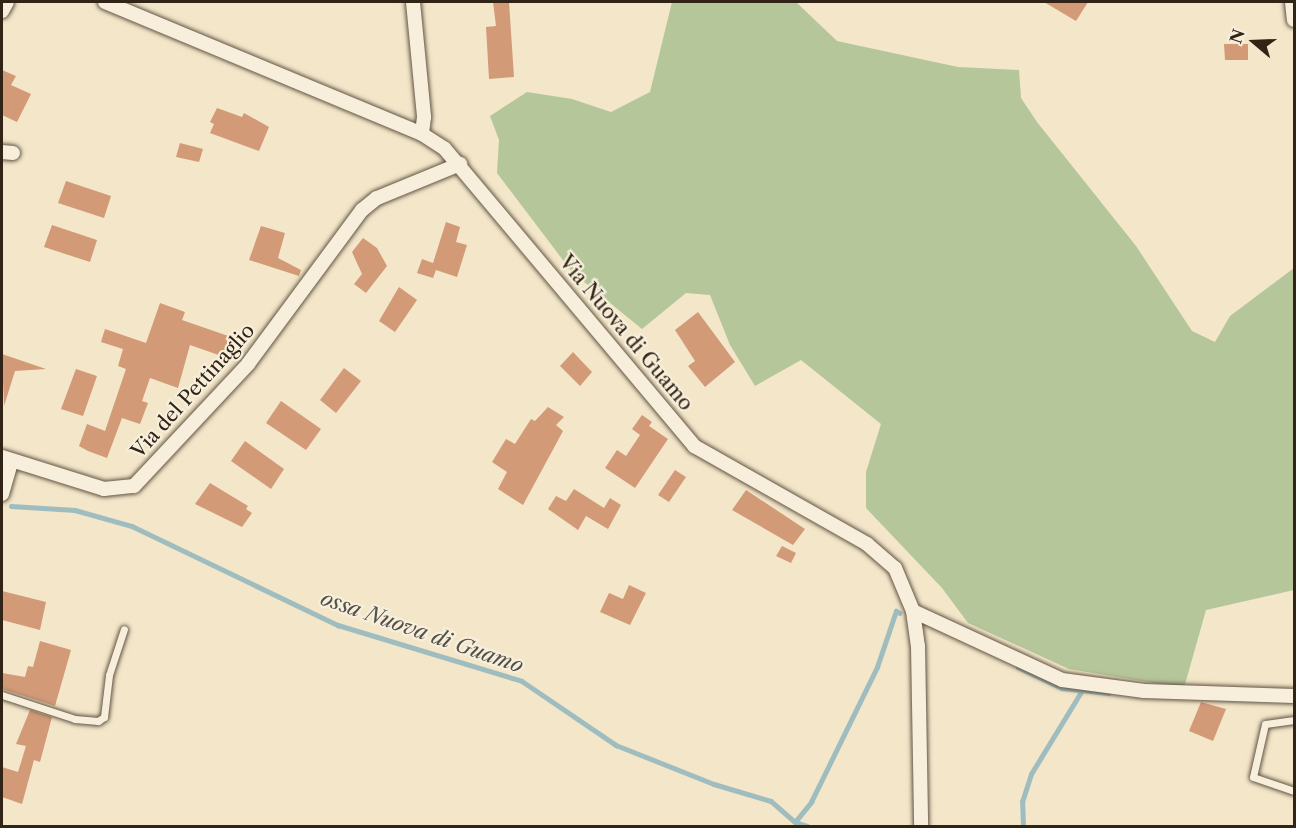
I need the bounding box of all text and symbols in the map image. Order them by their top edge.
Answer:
north arrow [1224,12,1284,72]
text: N [1225,26,1249,46]
street label: Via Nuova di Guamo [554,250,698,416]
street label: Via del Pettinaglio [126,319,260,463]
water label: ossa Nuova di Guamo [317,586,527,678]

